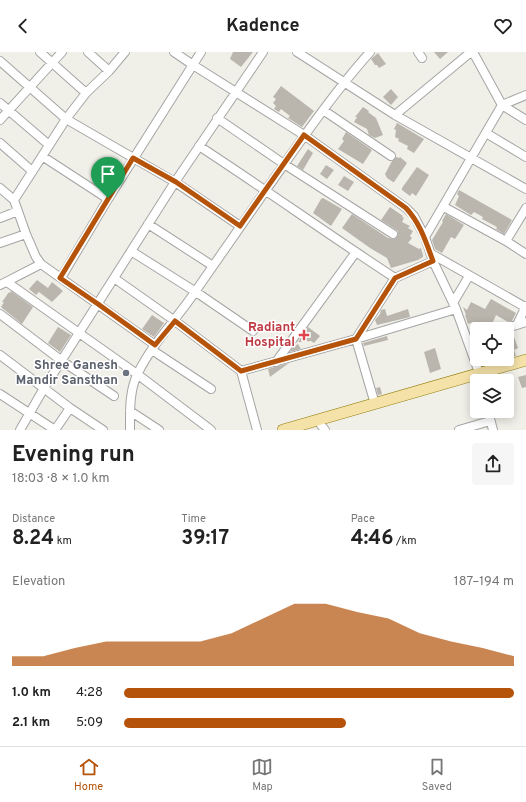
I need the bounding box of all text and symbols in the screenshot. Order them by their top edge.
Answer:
icon: back [12,15,34,37]
text: Kadence [226,15,300,38]
icon: heart [492,15,514,37]
pin [91,157,125,198]
icon: arrive [97,163,119,185]
place label: Radiant Hospital [245,320,295,351]
map controls [470,322,514,418]
button: locate [470,322,514,366]
marker: Radiant Hospital [298,329,310,341]
place label: Shree Ganesh Mandir Sansthan [16,358,118,389]
marker: Shree Ganesh Mandir Sansthan [121,368,131,378]
button: layers [470,374,514,418]
text: Evening run [12,442,135,469]
button: share [472,443,514,485]
text: 18:03 · 8 × 1.0 km [12,471,110,487]
text: Distance [12,512,55,526]
text: Time [181,512,206,526]
text: Pace [351,512,375,526]
text: 8.24 [12,526,54,552]
text: 39:17 [181,526,229,552]
text: 4:46 [351,526,394,552]
text: km [54,534,72,548]
text: /km [394,534,417,548]
text: Elevation [12,574,65,590]
text: 187–194 m [454,574,514,590]
text: 1.0 km [12,685,51,701]
text: 4:28 [76,685,103,701]
text: 2.1 km [12,715,50,731]
text: 5:09 [76,715,103,731]
tab: Home [74,756,103,794]
tab: Map [251,756,273,794]
tab: Saved [422,756,452,794]

